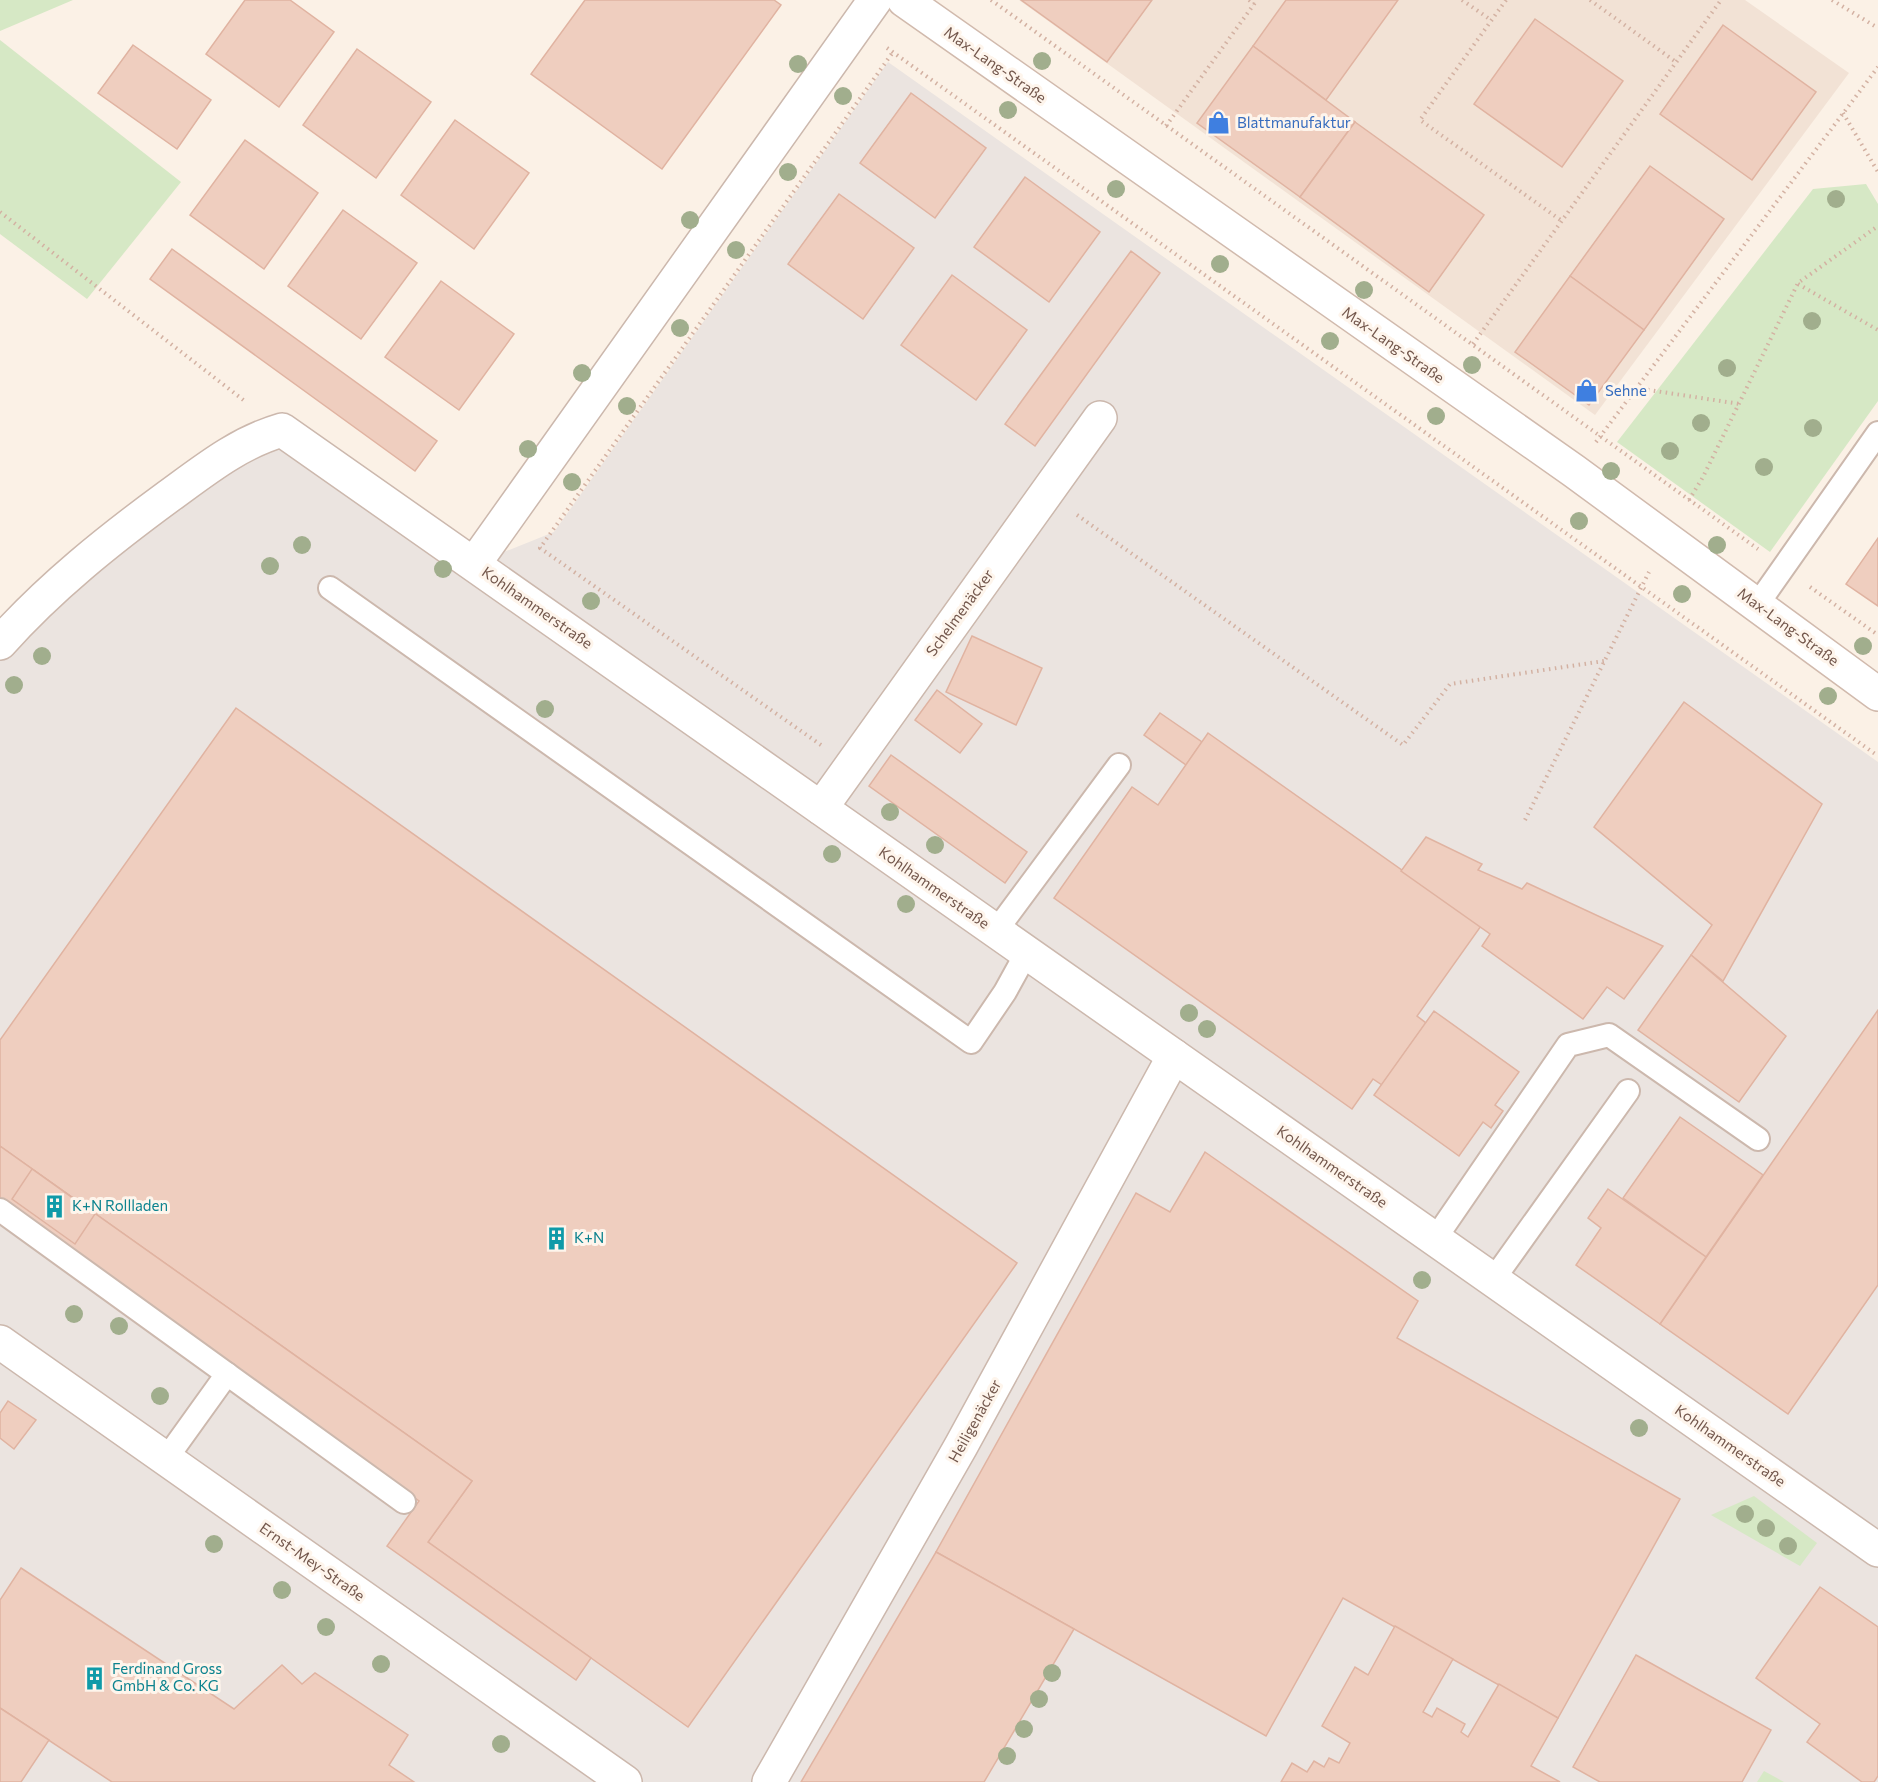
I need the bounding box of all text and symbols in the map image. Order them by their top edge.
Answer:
street label: Max-Lang-Straße [941,22,1050,106]
shop icon: Blattmanufaktur [1206,110,1232,136]
place label: Blattmanufaktur [1237,113,1351,131]
street label: Max-Lang-Straße [1339,302,1448,386]
shop icon: Sehne [1574,378,1600,404]
place label: Sehne [1605,381,1647,399]
street label: Kohlhammerstraße [479,562,596,652]
street label: Schelmenäcker [922,565,997,659]
street label: Max-Lang-Straße [1734,583,1843,669]
street label: Kohlhammerstraße [876,842,993,932]
street label: Kohlhammerstraße [1274,1121,1391,1211]
building icon: K+N Rollladen [41,1193,67,1219]
place label: K+N Rollladen [72,1196,168,1214]
building icon: K+N [543,1225,569,1251]
place label: K+N [574,1228,604,1246]
street label: Heiligenäcker [944,1376,1004,1465]
street label: Kohlhammerstraße [1672,1400,1789,1490]
street label: Ernst-Mey-Straße [256,1518,369,1604]
place label: Ferdinand Gross GmbH & Co. KG [112,1659,222,1694]
building icon: Ferdinand Gross GmbH & Co. KG [81,1665,107,1691]

